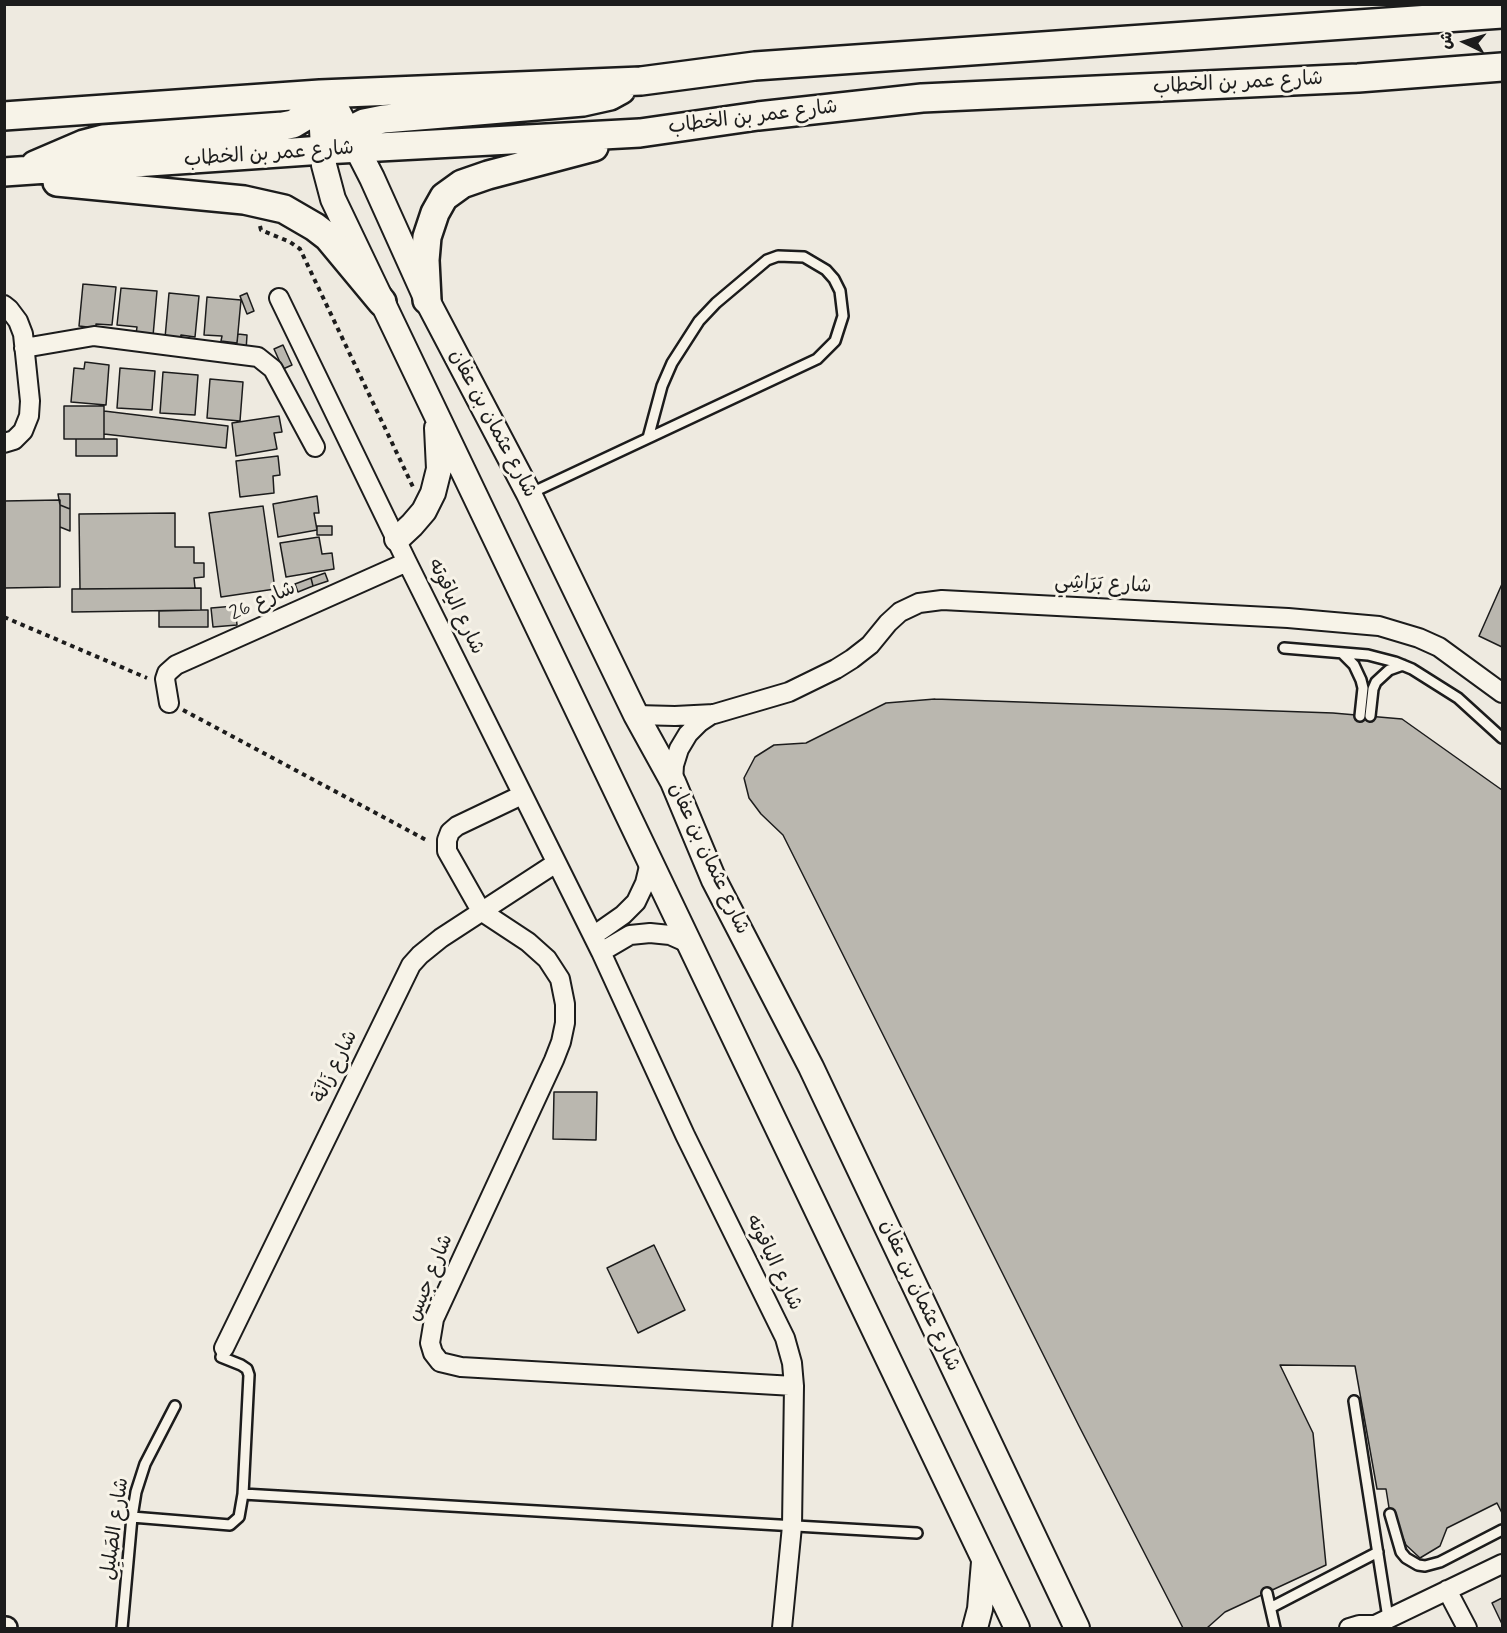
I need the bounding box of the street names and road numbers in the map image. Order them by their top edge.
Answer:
street label: شارع عمر بن الخطاب [1152,68,1324,100]
street label: شارع عمر بن الخطاب [667,96,839,140]
street label: شارع عمر بن الخطاب [183,137,355,173]
street label: شارع عثمان بن عفان [443,346,541,502]
street label: شارع الياقوته [421,555,489,659]
street label: شارع بَرَاشِي [1054,570,1152,600]
street label: شارع 26 [226,577,300,627]
street label: شارع عثمان بن عفان [662,780,754,938]
street label: شارع زَانَة [308,1027,364,1107]
street label: شارع الياقوته [739,1211,807,1315]
street label: شارع عثمان بن عفان [873,1217,965,1375]
street label: شارع جيس [403,1231,459,1325]
street label: شارع الصَليِل [97,1476,135,1582]

